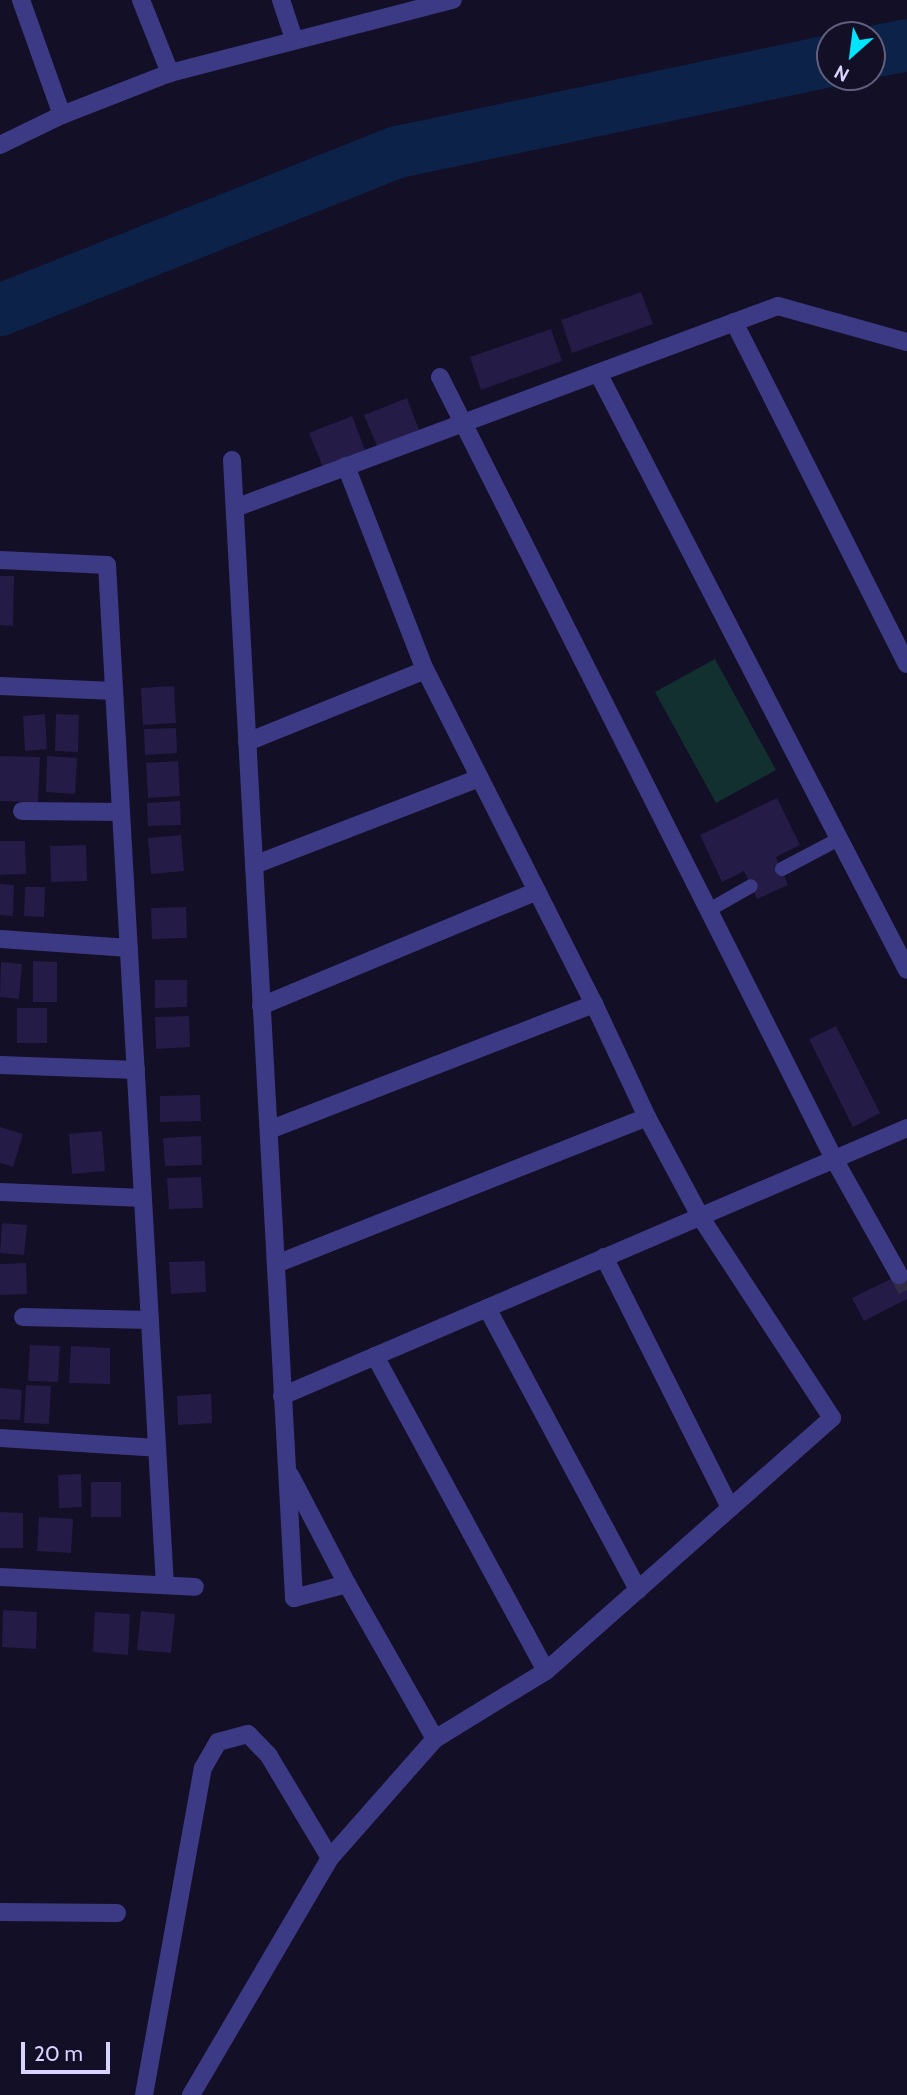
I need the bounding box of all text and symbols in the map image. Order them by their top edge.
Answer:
north arrow [816,21,886,91]
text: N [831,60,853,87]
scale bar [24,2028,114,2072]
text: 20 m [34,2041,83,2066]

